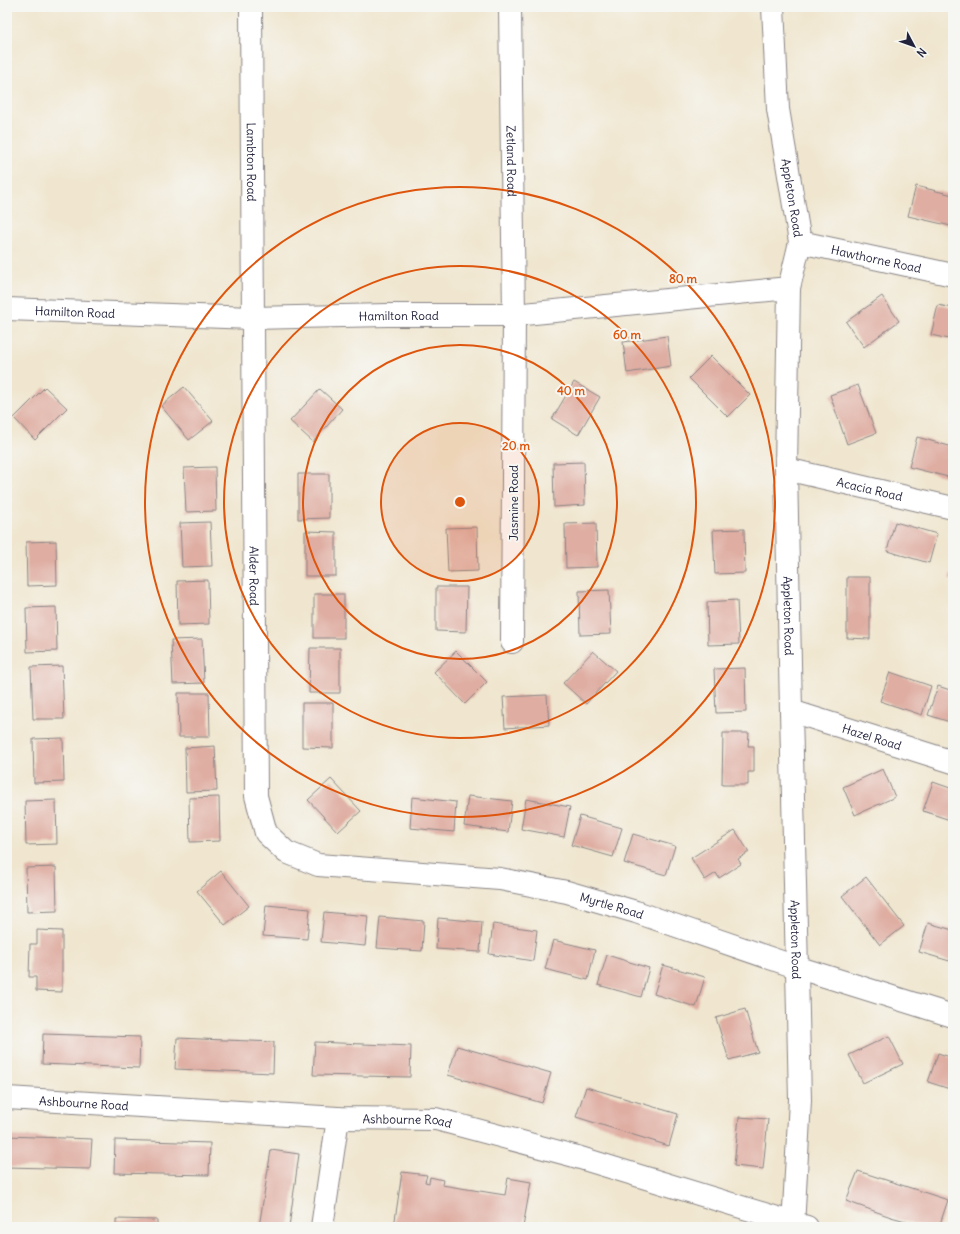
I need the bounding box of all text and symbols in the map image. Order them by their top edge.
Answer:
north arrow [894,26,934,66]
text: N [914,45,929,60]
street label: Lambton Road [244,122,260,202]
street label: Zetland Road [504,125,520,197]
street label: Appleton Road [779,157,807,238]
street label: Hawthorne Road [830,241,923,275]
text: 80 m [669,271,698,286]
street label: Hamilton Road [35,303,115,320]
street label: Hamilton Road [359,307,439,323]
text: 60 m [613,327,642,342]
text: 40 m [557,383,586,398]
text: 20 m [502,438,530,453]
street label: Jasmine Road [506,465,521,541]
street label: Acacia Road [835,474,904,504]
centre of rings [453,495,467,509]
street label: Alder Road [247,546,262,606]
street label: Appleton Road [781,576,797,656]
street label: Hazel Road [841,720,904,753]
street label: Myrtle Road [578,889,646,922]
street label: Appleton Road [788,900,805,979]
street label: Ashbourne Road [39,1092,129,1113]
street label: Ashbourne Road [362,1111,454,1130]

